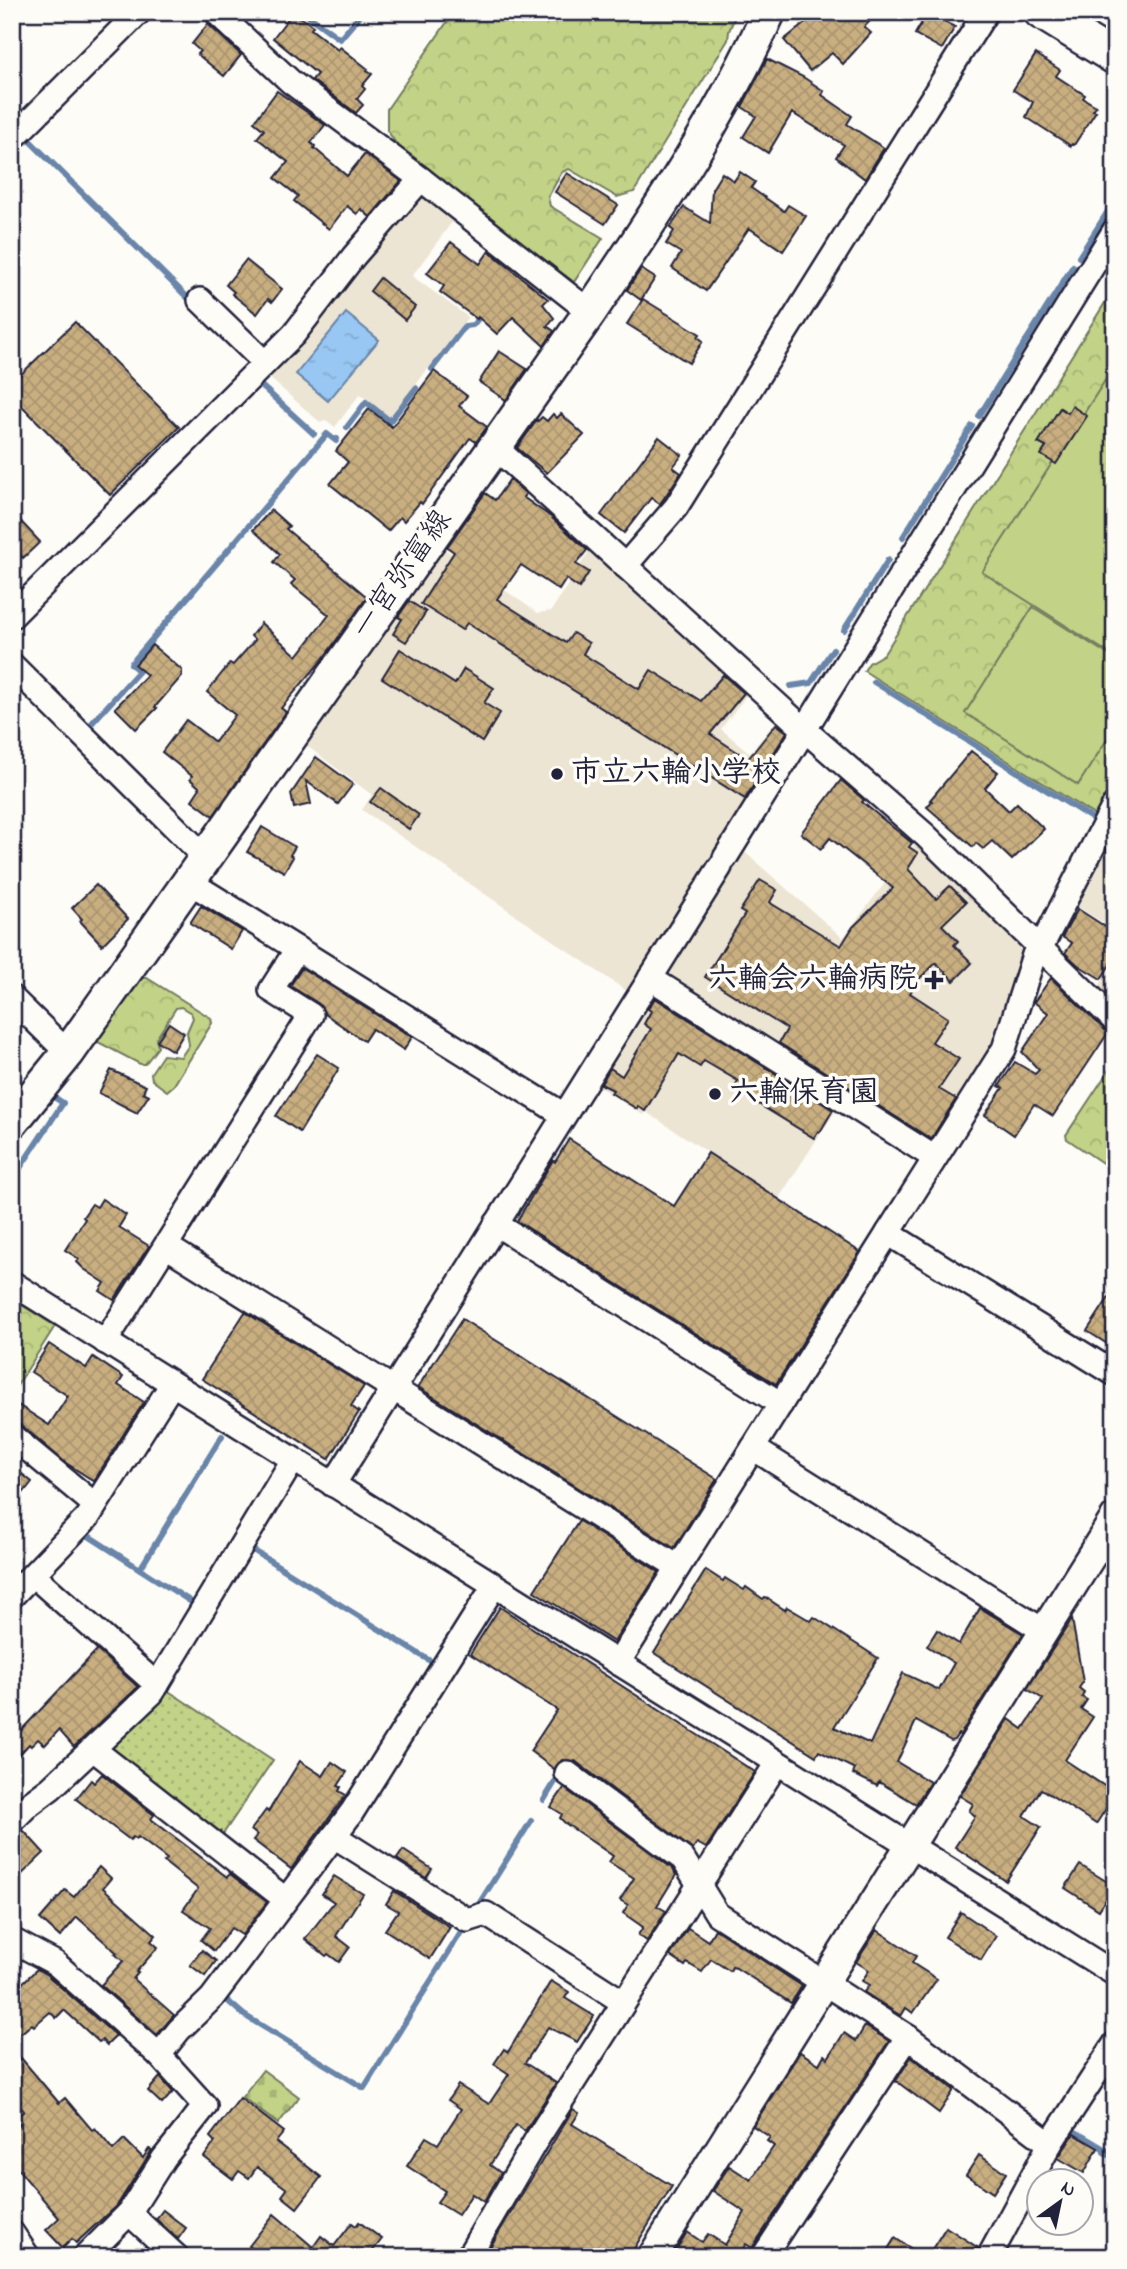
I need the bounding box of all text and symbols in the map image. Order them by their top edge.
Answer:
street label: 一宮弥富線 [342,501,464,649]
place label: 市立六輪小学校 [571,752,781,796]
marker: 市立六輪小学校 [549,766,565,782]
place label: 六輪会六輪病院 [708,958,918,1002]
marker: 六輪会六輪病院 [924,970,944,990]
place label: 六輪保育園 [729,1072,879,1116]
marker: 六輪保育園 [707,1086,723,1102]
north arrow [1026,2168,1096,2238]
text: N [1055,2175,1081,2205]

